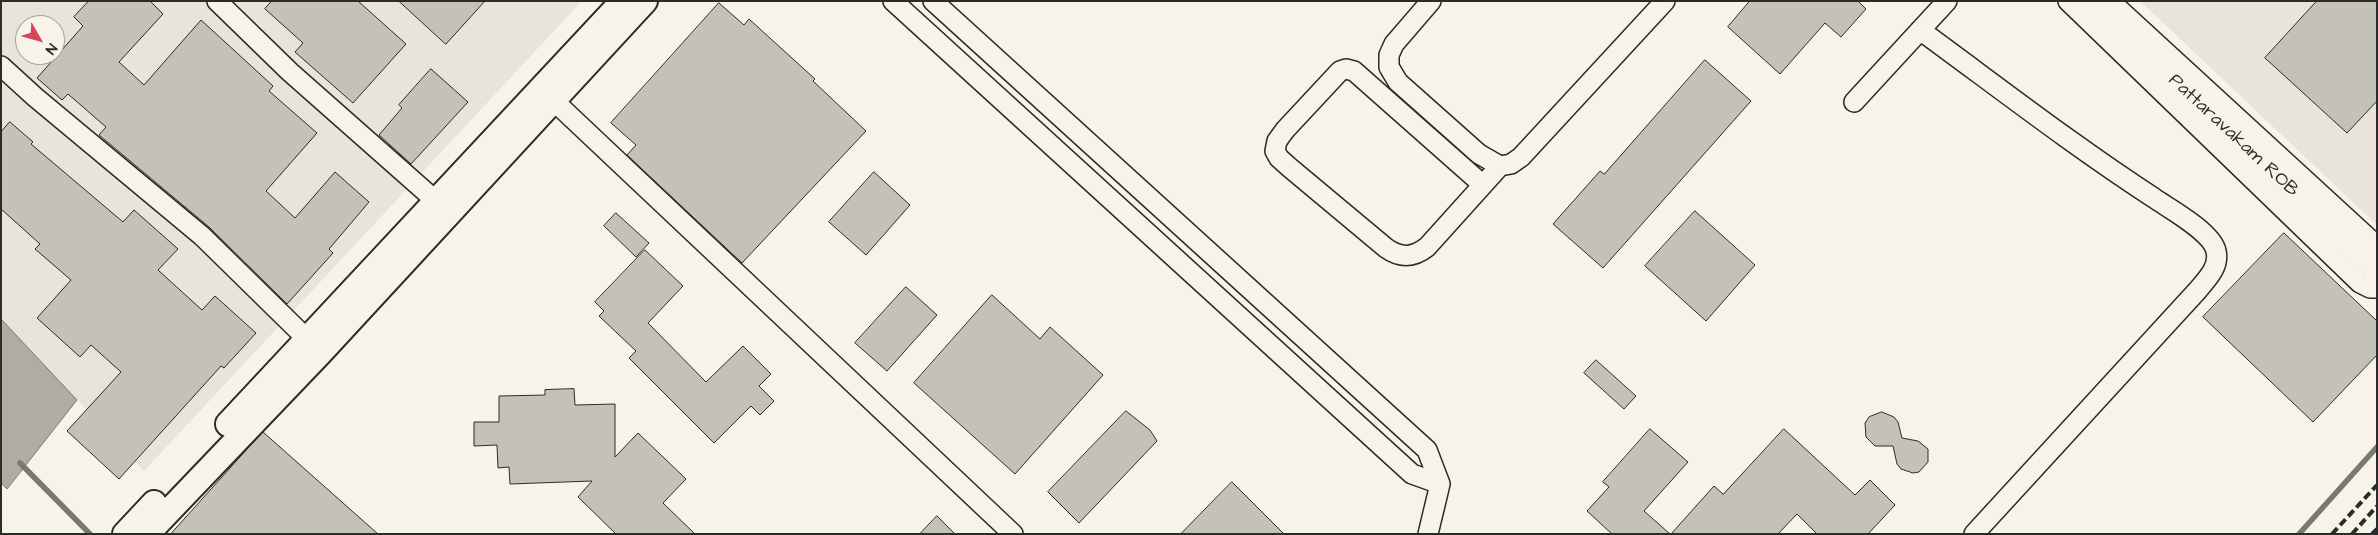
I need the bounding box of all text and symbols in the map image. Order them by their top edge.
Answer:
north arrow [15,15,65,65]
text: N [40,39,62,58]
street label: Pattaravakam ROB [2163,70,2303,202]

